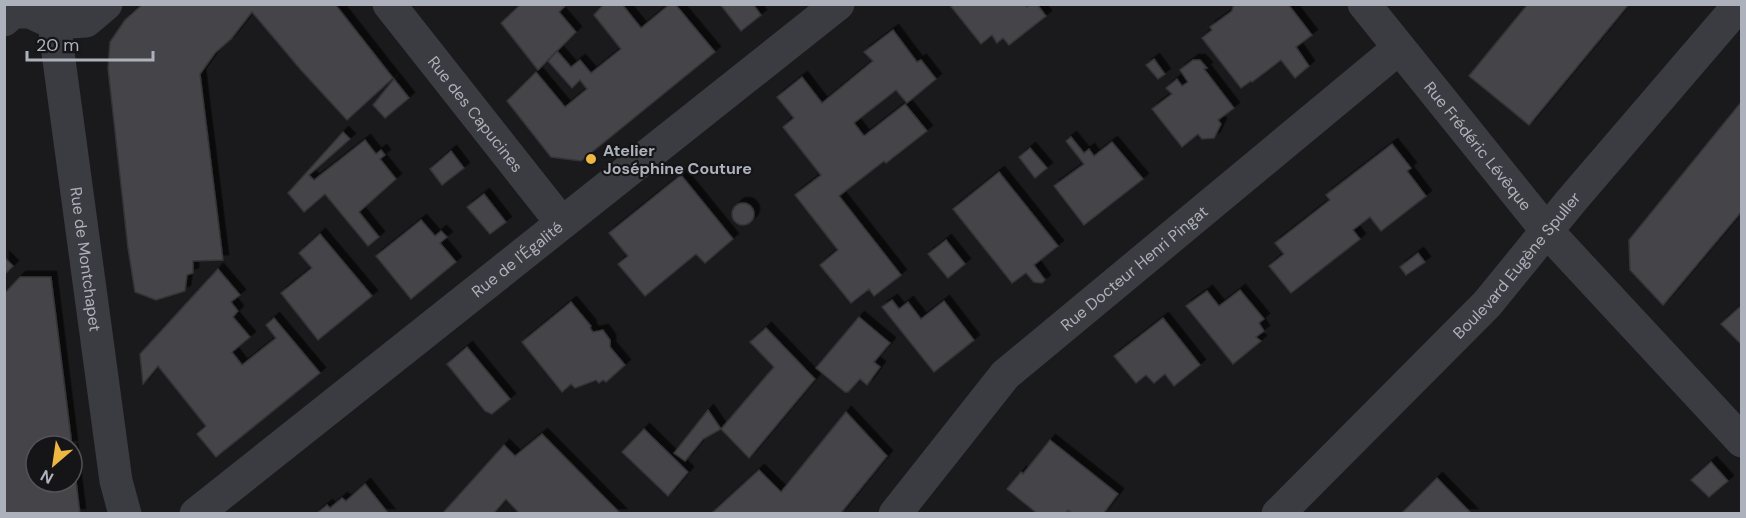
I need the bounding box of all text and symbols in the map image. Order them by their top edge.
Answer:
scale bar [27,24,153,62]
text: 20 m [36,33,79,57]
street label: Rue des Capucines [423,52,528,177]
street label: Rue Frédéric Lévêque [1419,77,1536,215]
place label: Atelier Joséphine Couture [603,140,752,179]
marker: Atelier Joséphine Couture [584,152,598,166]
street label: Rue de Montchapet [65,186,106,333]
street label: Boulevard Eugène Spuller [1448,188,1585,343]
street label: Rue Docteur Henri Pingat [1056,201,1212,335]
street label: Rue de l'Égalité [467,217,567,302]
north arrow [24,434,84,494]
text: N [37,465,57,489]

